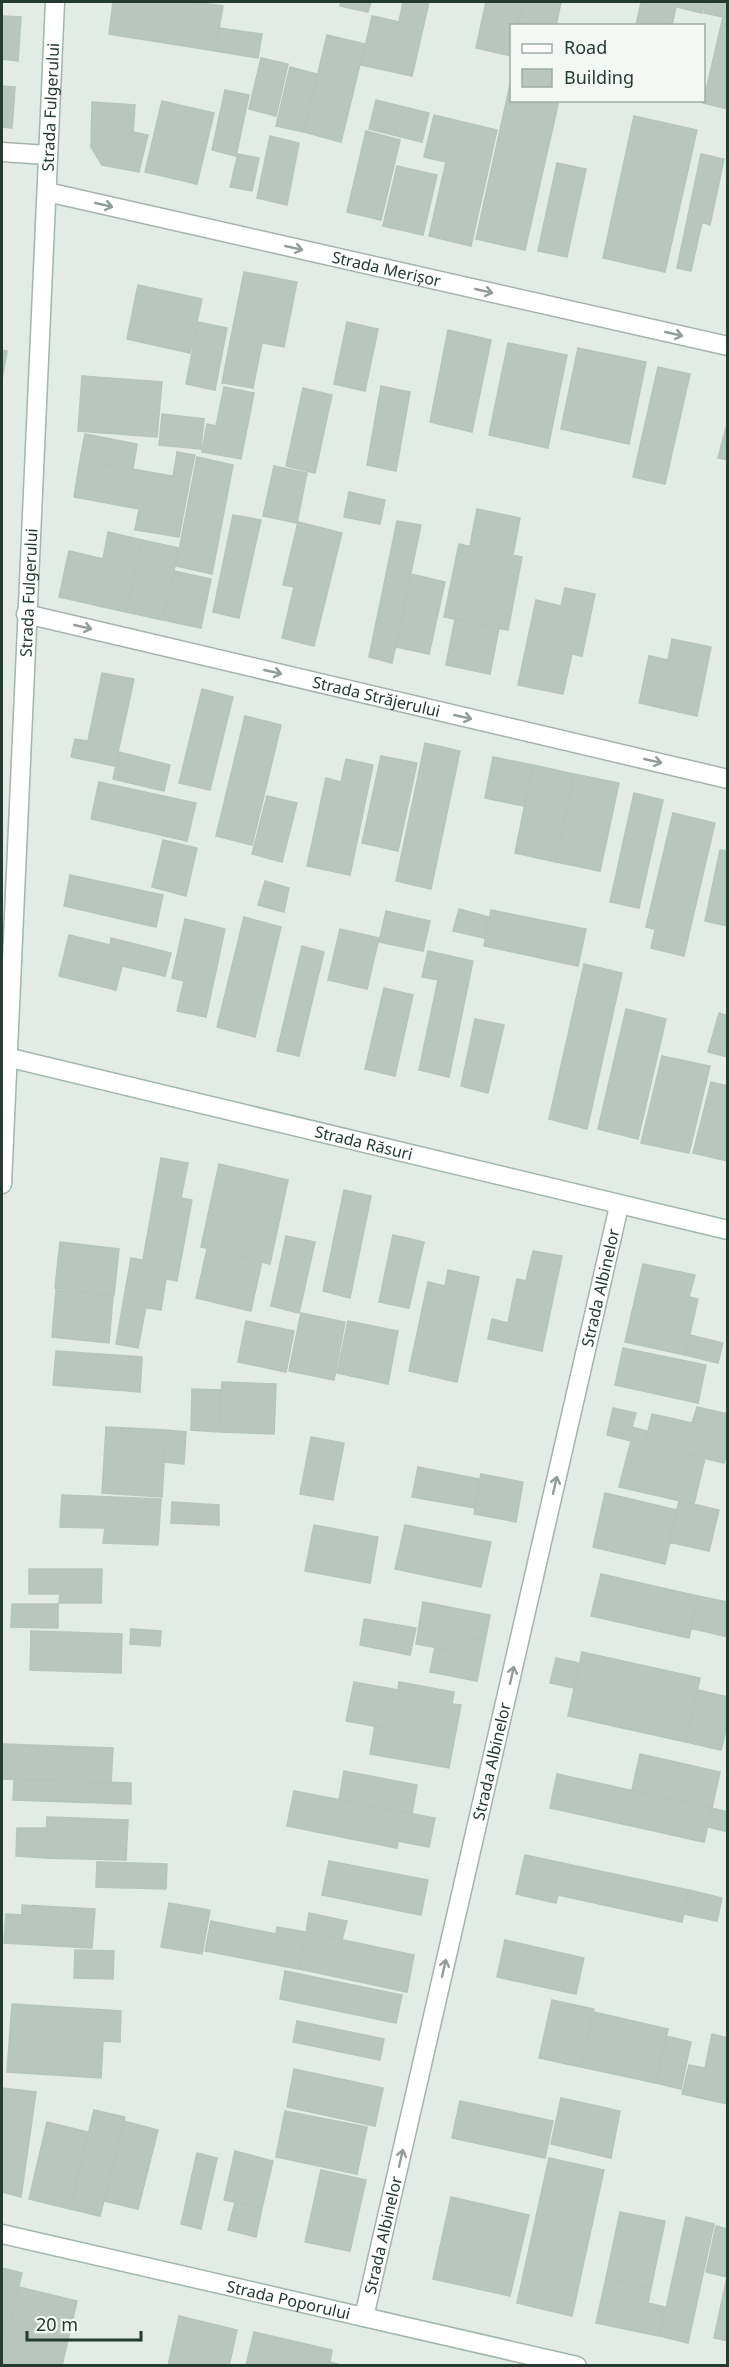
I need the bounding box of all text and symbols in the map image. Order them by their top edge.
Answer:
legend [510,24,705,102]
text: Road [564,35,607,59]
street label: Strada Fulgerului [36,42,64,172]
text: Building [564,65,634,89]
one-way arrow [94,200,113,211]
one-way arrow [284,243,303,254]
street label: Strada Merișor [330,246,443,292]
one-way arrow [474,286,494,297]
one-way arrow [665,328,684,340]
street label: Strada Fulgerului [15,528,42,657]
one-way arrow [73,622,92,634]
one-way arrow [263,667,282,678]
street label: Strada Străjerului [310,671,443,722]
one-way arrow [453,711,472,723]
one-way arrow [643,756,662,768]
street label: Strada Răsuri [313,1120,415,1165]
street label: Strada Albinelor [576,1226,625,1349]
one-way arrow [550,1476,562,1495]
one-way arrow [506,1666,518,1685]
street label: Strada Albinelor [467,1700,516,1823]
one-way arrow [439,1958,451,1977]
one-way arrow [395,2149,407,2168]
street label: Strada Albinelor [359,2174,407,2296]
street label: Strada Poporului [224,2275,353,2325]
scale bar [27,2304,141,2342]
text: 20 m [36,2312,78,2336]

